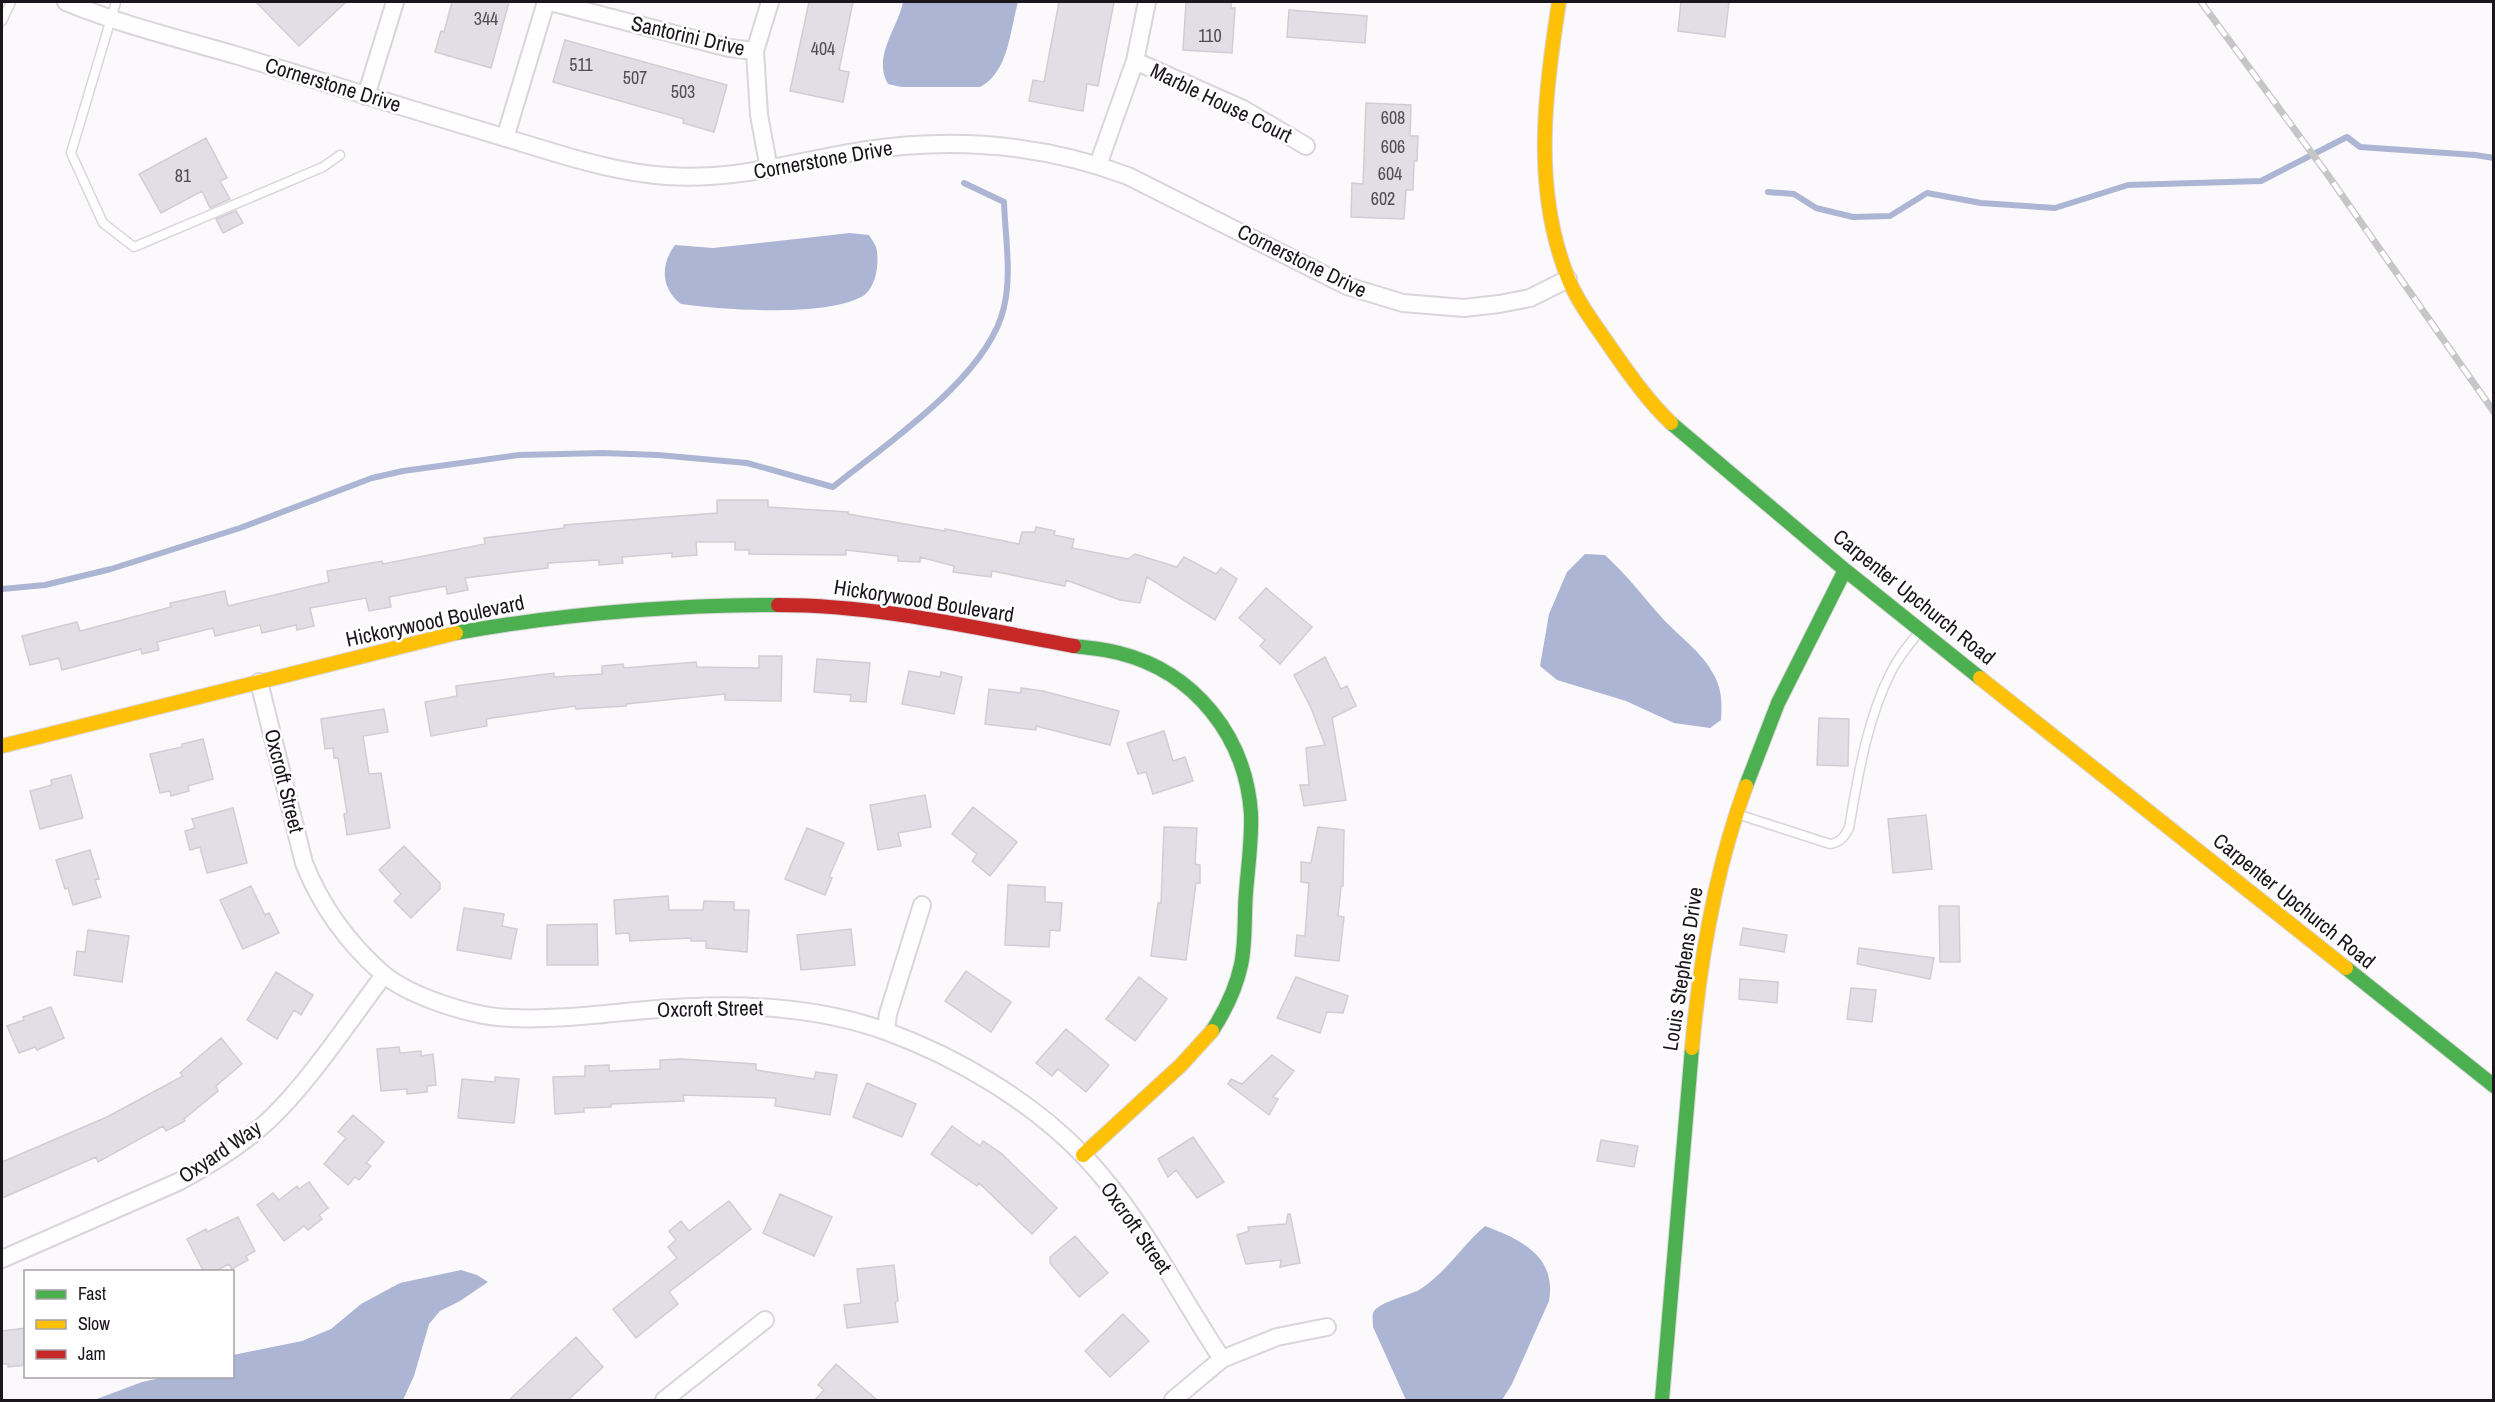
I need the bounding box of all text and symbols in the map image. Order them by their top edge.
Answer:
house number: 344 [474,6,498,31]
street label: Santorini Drive [628,8,748,63]
house number: 110 [1198,23,1222,48]
house number: 404 [811,36,835,61]
street label: Cornerstone Drive [262,50,405,119]
house number: 511 [569,52,594,77]
street label: Marble House Court [1146,56,1297,149]
house number: 507 [623,65,647,90]
house number: 503 [671,79,695,104]
house number: 608 [1381,105,1405,130]
street label: Cornerstone Drive [751,133,895,186]
house number: 606 [1381,134,1405,159]
house number: 604 [1378,161,1402,186]
house number: 81 [175,163,192,188]
house number: 602 [1371,186,1395,211]
street label: Cornerstone Drive [1233,217,1372,304]
street label: Carpenter Upchurch Road [1827,522,2002,671]
street label: Hickorywood Boulevard [832,572,1016,629]
street label: Hickorywood Boulevard [343,587,527,654]
street label: Oxcroft Street [258,726,311,836]
street label: Carpenter Upchurch Road [2207,826,2382,975]
street label: Louis Stephens Drive [1655,885,1710,1053]
street label: Oxcroft Street [657,993,764,1024]
street label: Oxyard Way [173,1113,267,1190]
street label: Oxcroft Street [1094,1176,1179,1280]
legend [24,1270,234,1378]
text: Fast [78,1281,106,1306]
text: Slow [78,1311,110,1336]
text: Jam [78,1341,106,1366]

